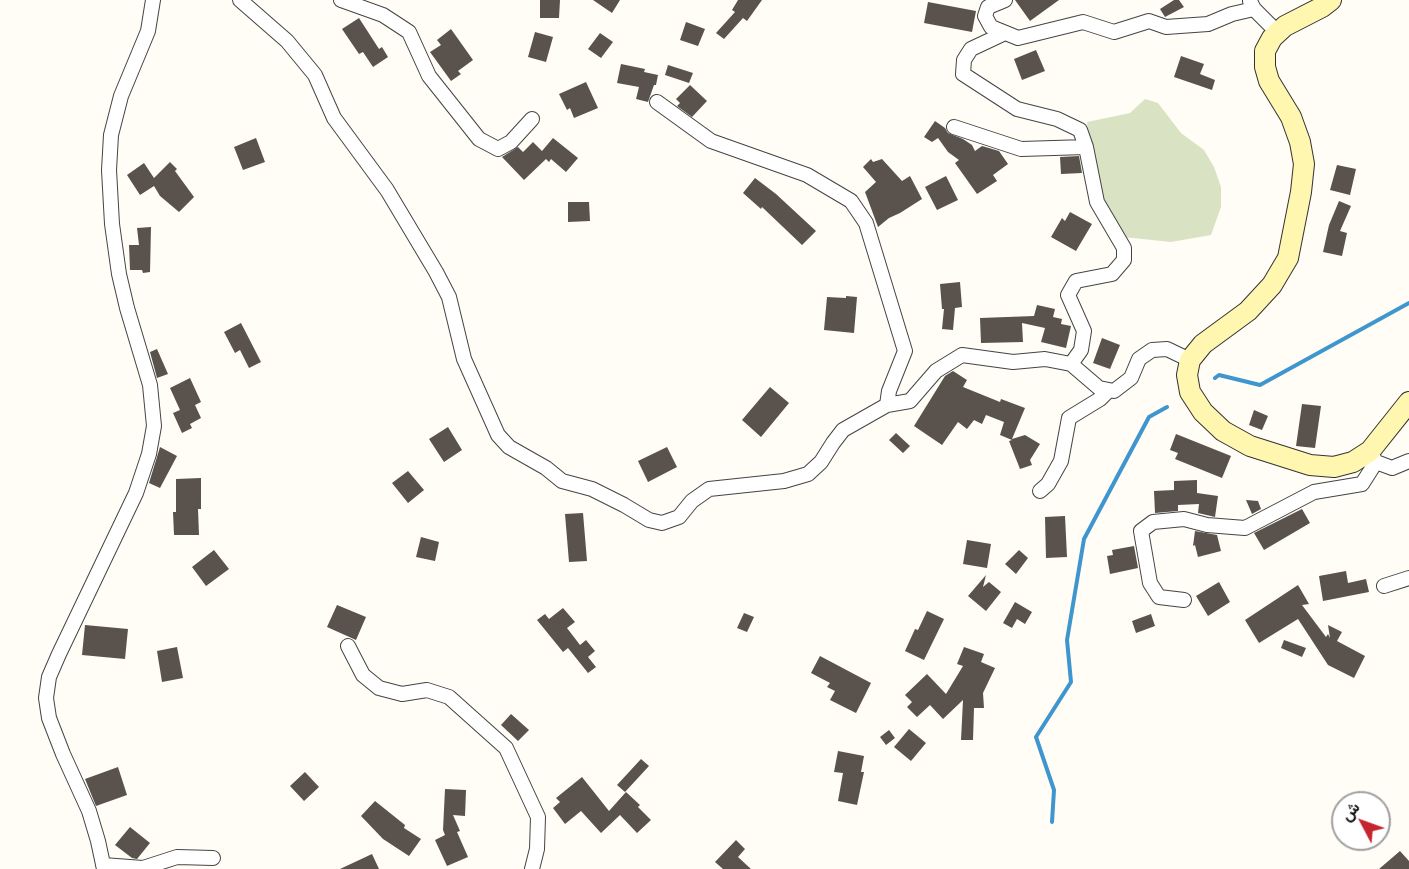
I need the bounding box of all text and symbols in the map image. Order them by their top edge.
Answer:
north arrow [1331,791,1391,851]
text: ش [1334,795,1364,826]

